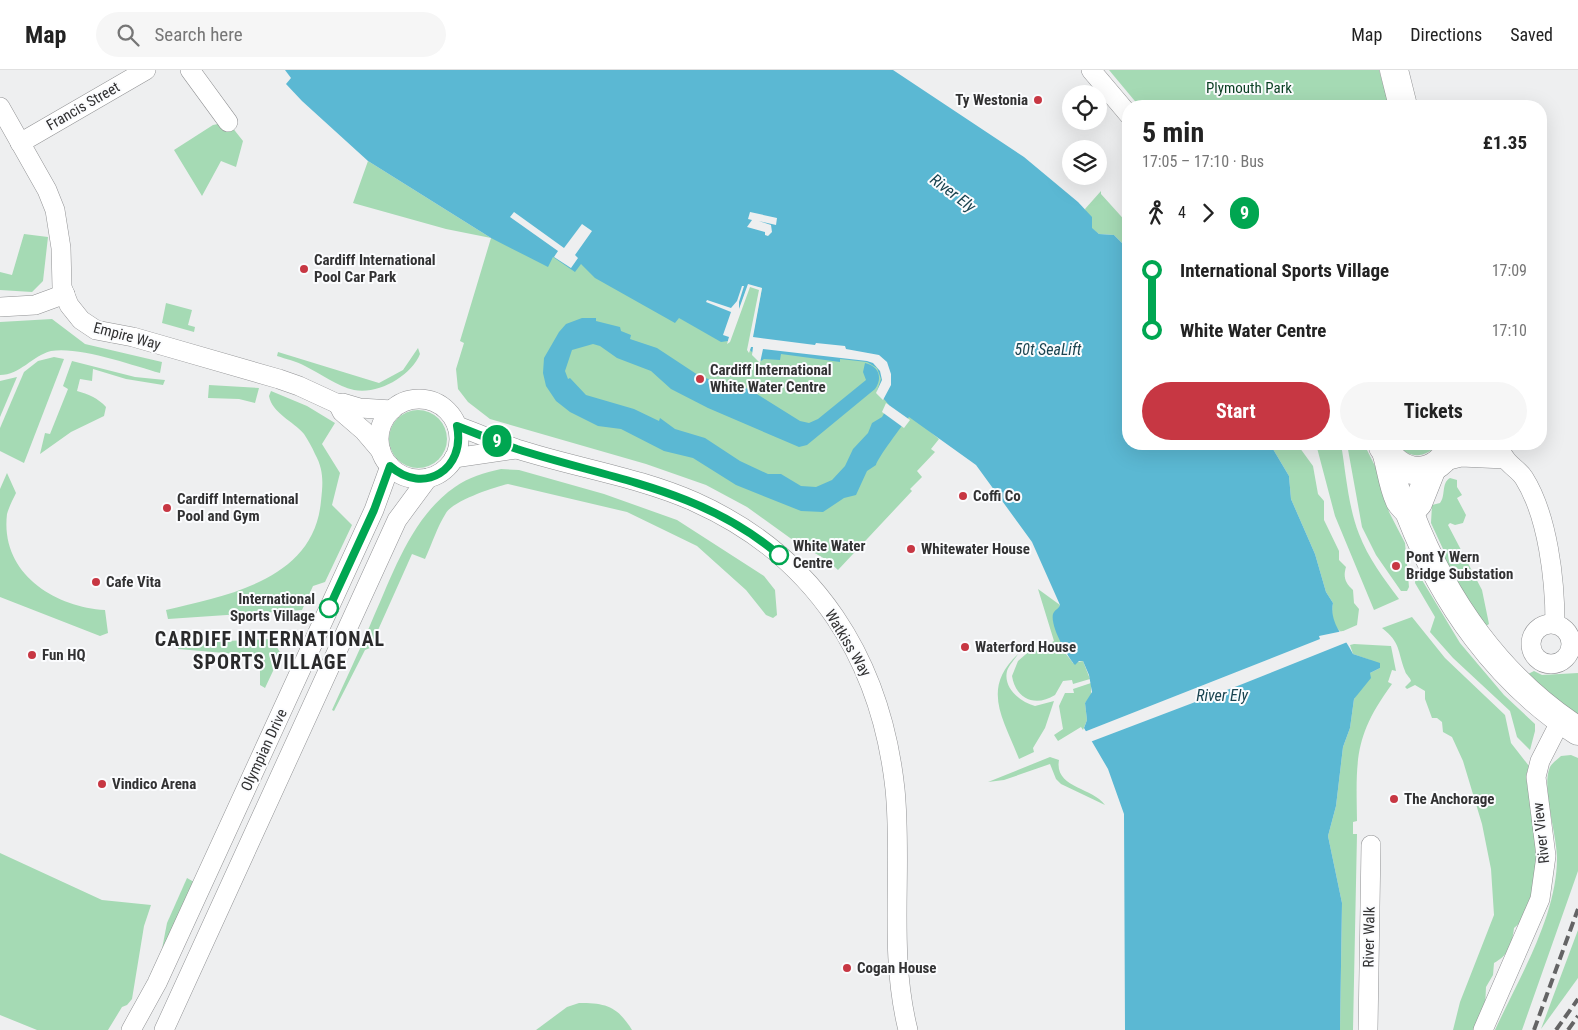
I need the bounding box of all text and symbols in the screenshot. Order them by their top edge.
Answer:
search box [96,12,446,57]
text: Map [25,21,66,49]
icon: search [114,21,142,49]
text: Search here [154,23,243,46]
text: Map [1351,24,1382,45]
text: Directions [1410,24,1482,45]
text: Saved [1510,24,1553,45]
street label: Francis Street [43,78,123,134]
park label: Plymouth Park [1206,79,1292,97]
map controls [1062,85,1107,185]
button: locate [1062,85,1107,130]
place label: Ty Westonia [955,91,1028,109]
marker: Ty Westonia [1032,94,1044,106]
text: 5 min [1142,116,1204,149]
text: £1.35 [1483,131,1527,154]
button: layers [1062,140,1107,185]
text: 17:05 – 17:10 · Bus [1142,152,1264,171]
water label: River Ely [927,170,980,216]
icon: walk [1142,199,1170,227]
icon: forward [1194,199,1222,227]
text: 9 [1240,202,1249,223]
text: 4 [1178,203,1186,222]
place label: Cardiff International Pool Car Park [314,251,436,286]
text: International Sports Village [1180,259,1389,282]
text: 17:09 [1492,261,1527,280]
marker: Cardiff International Pool Car Park [298,263,310,275]
street label: Empire Way [91,318,163,354]
text: White Water Centre [1180,319,1326,342]
text: 17:10 [1492,321,1527,340]
water label: 50t SeaLift [1015,340,1082,359]
place label: Cardiff International White Water Centre [710,361,832,396]
marker: Cardiff International White Water Centre [694,373,706,385]
button: Start [1142,382,1330,440]
button: Tickets [1340,382,1527,440]
line badge: 9 [481,425,513,457]
text: 9 [492,430,502,451]
place label: Coffi Co [973,487,1021,505]
place label: Cardiff International Pool and Gym [177,490,299,525]
marker: Coffi Co [957,490,969,502]
marker: Cardiff International Pool and Gym [161,502,173,514]
place label: White Water Centre [793,537,865,572]
place label: Whitewater House [921,540,1030,558]
marker: Whitewater House [905,543,917,555]
marker: White Water Centre [769,545,789,565]
place label: Pont Y Wern Bridge Substation [1406,548,1513,583]
marker: Pont Y Wern Bridge Substation [1390,560,1402,572]
place label: Cafe Vita [106,573,161,591]
marker: Cafe Vita [90,576,102,588]
place label: International Sports Village [230,590,315,625]
marker: International Sports Village [319,598,339,618]
street label: Watkiss Way [821,606,875,680]
district label: CARDIFF INTERNATIONAL SPORTS VILLAGE [155,627,385,674]
place label: Waterford House [975,638,1076,656]
marker: Waterford House [959,641,971,653]
place label: Fun HQ [42,646,85,664]
marker: Fun HQ [26,649,38,661]
water label: River Ely [1196,686,1248,705]
street label: Olympian Drive [237,706,291,794]
place label: Vindico Arena [112,775,196,793]
marker: Vindico Arena [96,778,108,790]
place label: The Anchorage [1404,790,1494,808]
marker: The Anchorage [1388,793,1400,805]
street label: River View [1529,801,1553,864]
street label: River Walk [1359,906,1379,968]
place label: Cogan House [857,959,937,977]
marker: Cogan House [841,962,853,974]

